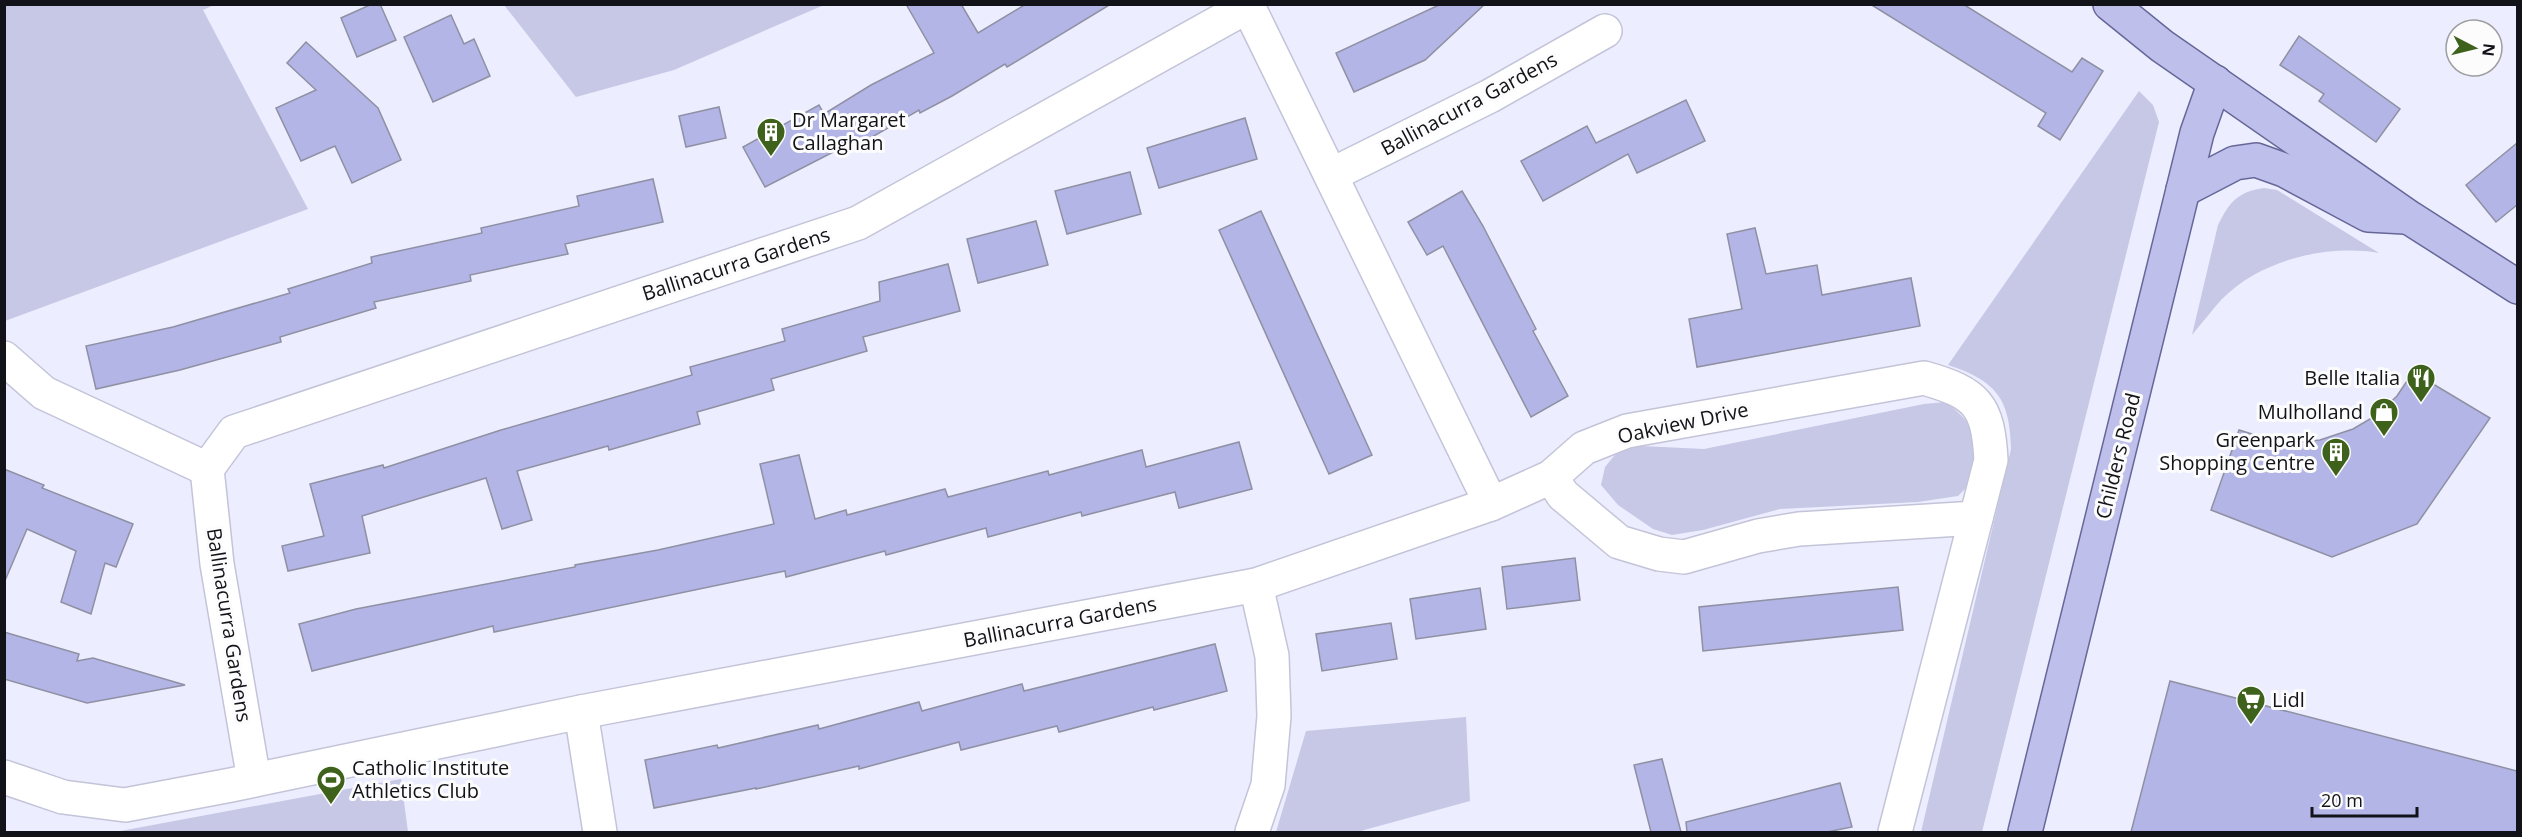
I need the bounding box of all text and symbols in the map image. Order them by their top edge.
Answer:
north arrow [2444,18,2504,78]
text: N [2477,42,2501,58]
street label: Ballinacurra Gardens [1376,46,1562,162]
place label: Dr Margaret Callaghan [792,106,906,156]
building icon: Dr Margaret Callaghan [755,116,787,158]
street label: Ballinacurra Gardens [638,220,833,307]
restaurant icon: Belle Italia [2405,362,2437,404]
place label: Belle Italia [2304,364,2400,391]
street label: Childers Road [2089,390,2146,522]
street label: Oakview Drive [1615,395,1751,450]
shop icon: Mulholland [2368,396,2400,438]
place label: Mulholland [2258,398,2363,425]
place label: Greenpark Shopping Centre [2159,426,2315,476]
building icon: Greenpark Shopping Centre [2320,436,2352,478]
street label: Ballinacurra Gardens [201,526,258,724]
street label: Ballinacurra Gardens [961,590,1159,653]
supermarket icon: Lidl [2235,684,2267,726]
place label: Lidl [2272,686,2305,713]
place label: Catholic Institute Athletics Club [352,754,509,804]
sports icon: Catholic Institute Athletics Club [315,764,347,806]
scale bar [2312,780,2417,818]
text: 20 m [2321,788,2363,812]

